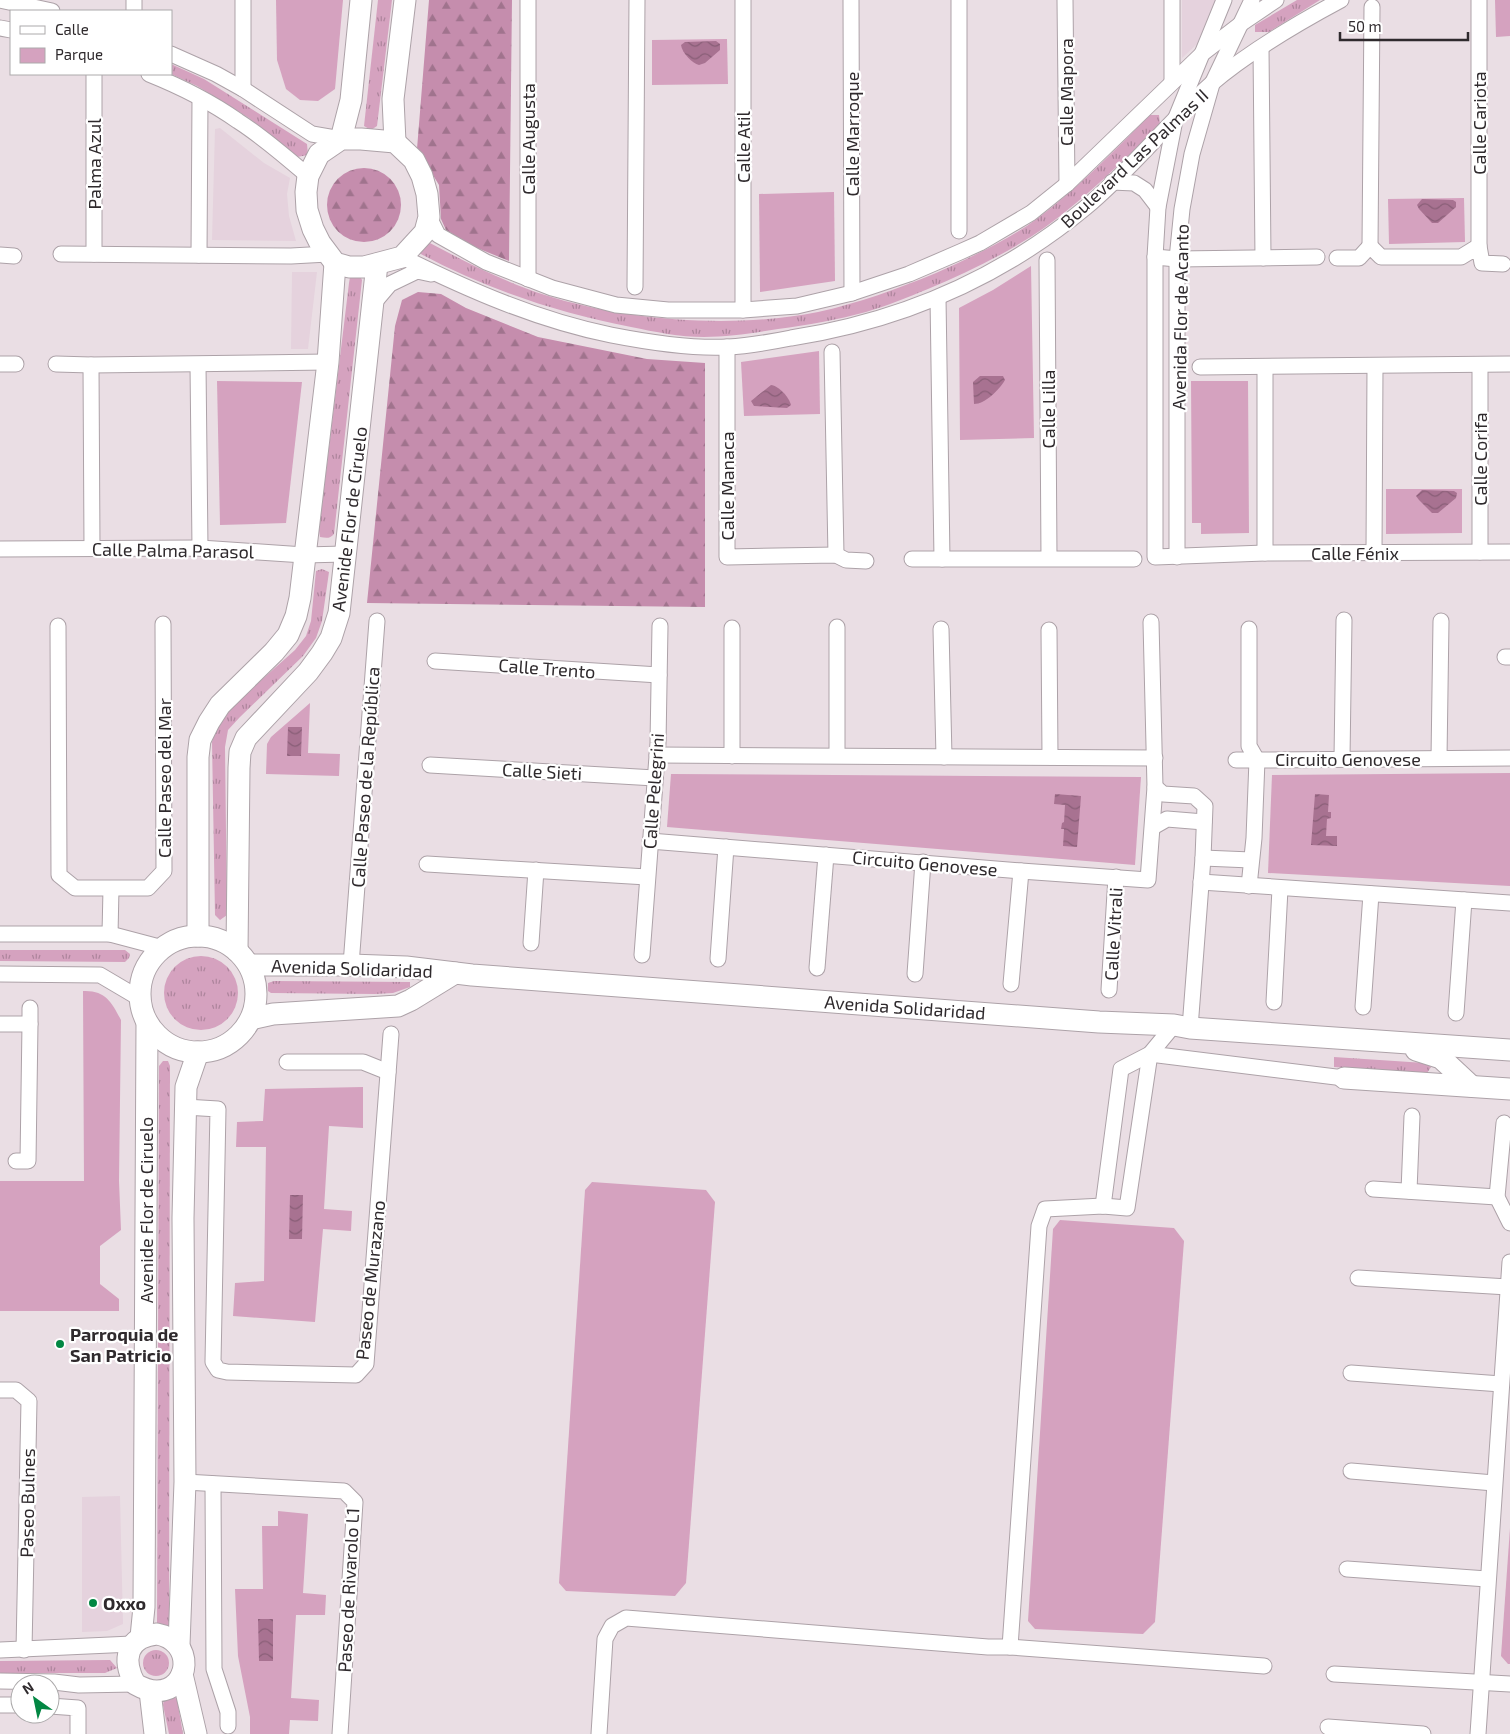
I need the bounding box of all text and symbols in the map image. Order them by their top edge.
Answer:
legend [10,10,172,75]
scale bar [1340,10,1468,42]
text: 50 m [1348,17,1382,35]
text: Calle [55,20,89,38]
street label: Calle Mapora [1055,38,1077,146]
text: Parque [55,45,103,63]
street label: Calle Cariota [1468,71,1490,175]
street label: Calle Marroque [841,72,863,196]
street label: Calle Augusta [517,83,539,195]
street label: Boulevard Las Palmas II [1056,84,1212,232]
street label: Calle Atil [732,110,754,183]
street label: Palma Azul [83,118,105,210]
street label: Avenida Flor de Acanto [1167,224,1193,410]
street label: Calle Lilla [1037,370,1059,448]
street label: Calle Corifa [1469,412,1491,506]
street label: Avenide Flor de Ciruelo [327,425,371,613]
street label: Calle Manaca [716,431,738,541]
street label: Calle Palma Parasol [92,538,255,562]
street label: Calle Fénix [1311,542,1399,564]
street label: Calle Trento [498,654,596,682]
street label: Calle Paseo de la República [346,666,384,888]
street label: Calle Paseo del Mar [153,698,175,858]
street label: Calle Pelegrini [638,732,668,850]
street label: Circuito Genovese [1275,748,1421,770]
street label: Calle Sieti [501,758,583,784]
street label: Circuito Genovese [851,846,999,880]
street label: Calle Vitrali [1100,887,1126,981]
street label: Avenida Solidaridad [271,954,433,982]
street label: Avenida Solidaridad [824,990,986,1024]
street label: Avenide Flor de Ciruelo [135,1117,157,1303]
street label: Paseo de Murazano [351,1199,389,1361]
place label: Parroquia de San Patricio [70,1323,179,1366]
marker: Parroquia de San Patricio [54,1338,66,1350]
street label: Paseo Bulnes [15,1448,39,1558]
street label: Paseo de Rivarolo L1 [333,1507,363,1673]
place label: Oxxo [103,1592,146,1614]
marker: Oxxo [87,1597,99,1609]
north arrow [10,1674,60,1724]
text: N [19,1678,37,1698]

